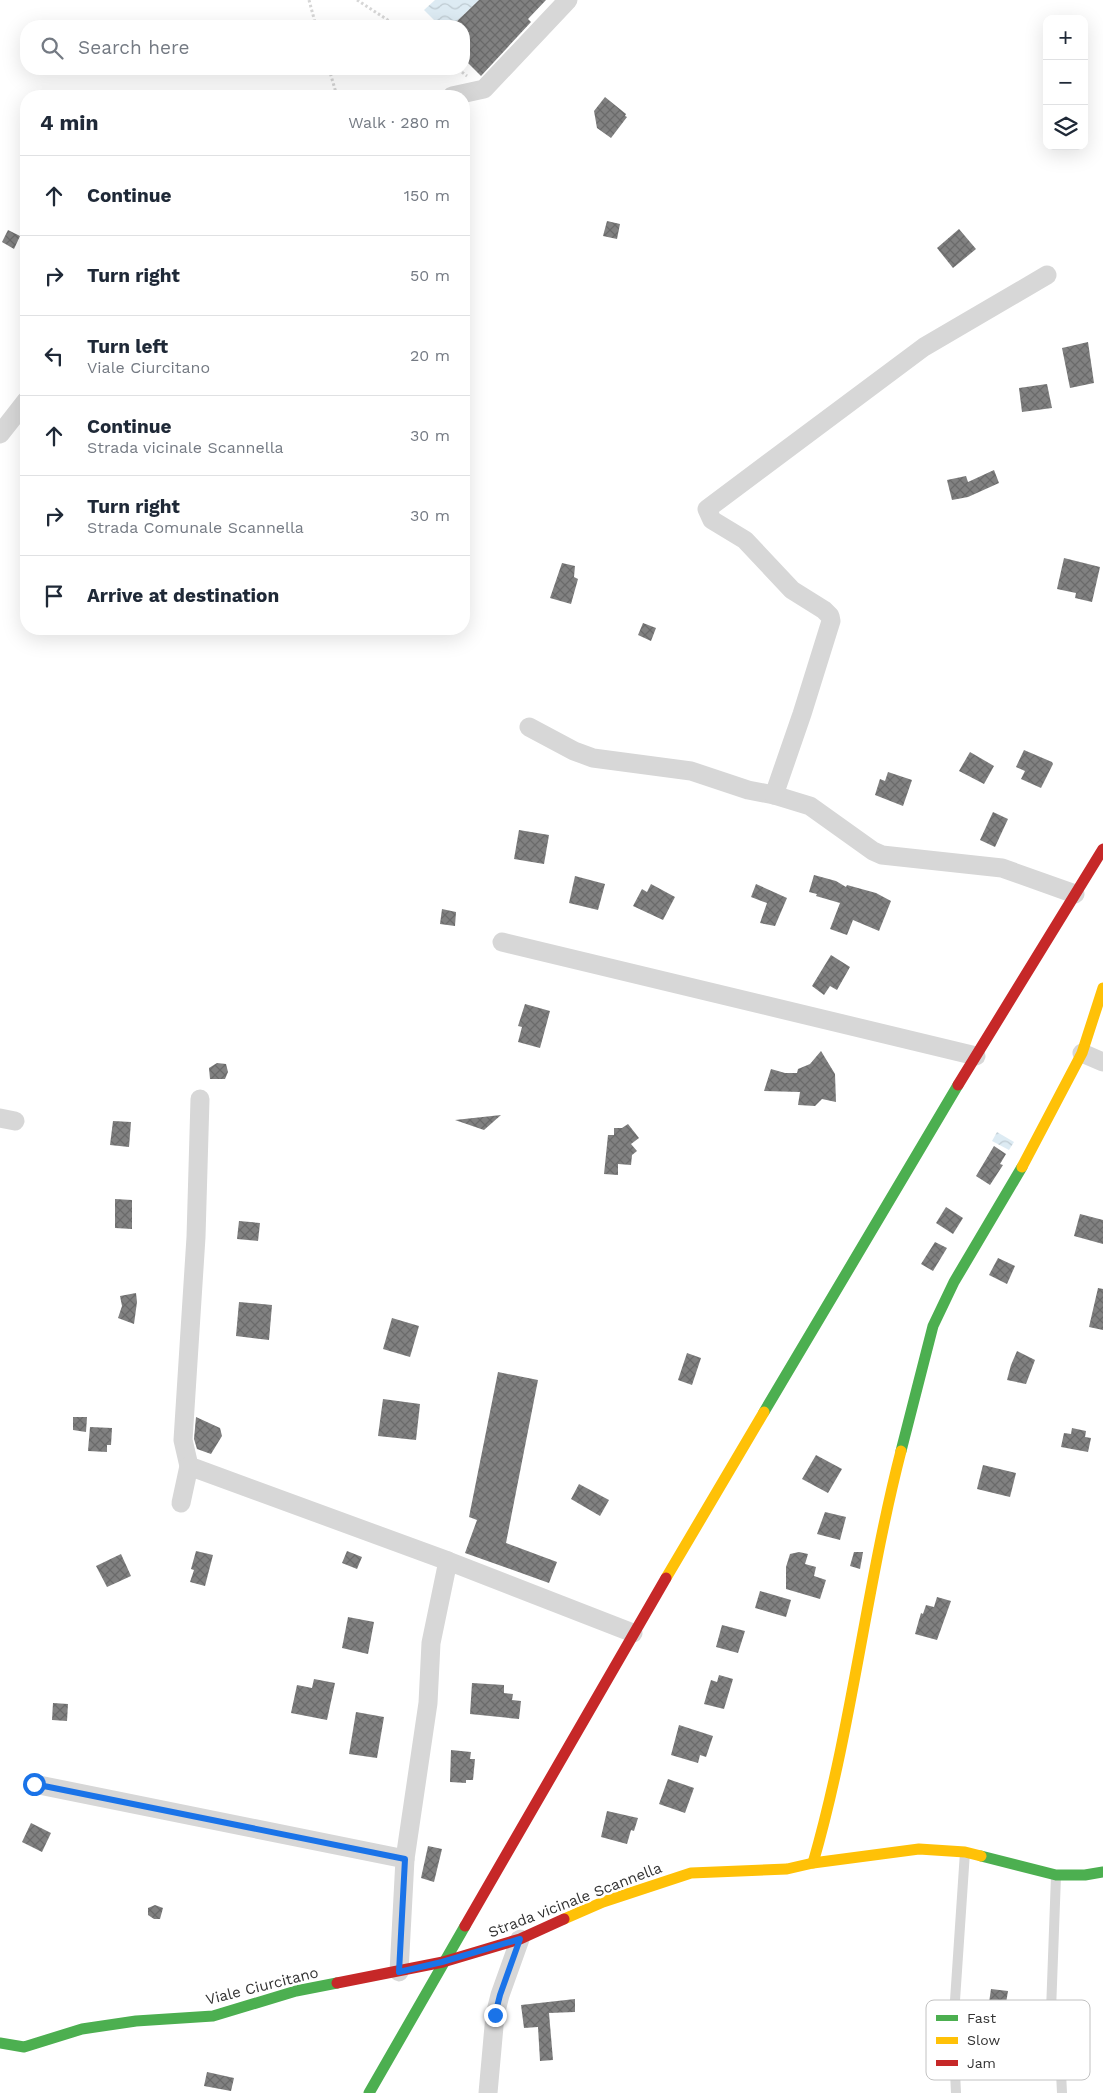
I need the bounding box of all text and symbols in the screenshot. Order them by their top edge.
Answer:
map controls [1043,15,1088,150]
button: + [1043,15,1088,60]
search box [20,20,470,75]
icon: search [38,34,66,62]
text: Search here [78,36,189,59]
button: − [1043,60,1088,105]
button: layers [1043,105,1088,150]
text: 4 min [40,110,98,135]
text: Walk · 280 m [348,113,450,132]
icon: ahead [40,182,68,210]
text: Continue [87,184,171,207]
text: 150 m [404,186,450,205]
icon: right [40,262,68,290]
text: Turn right [87,264,180,287]
text: 50 m [410,266,450,285]
text: Turn left [87,335,168,358]
icon: left [40,342,68,370]
text: 20 m [410,346,450,365]
text: Viale Ciurcitano [87,358,210,377]
text: Continue [87,415,171,438]
icon: ahead [40,422,68,450]
text: 30 m [410,426,450,445]
text: Strada vicinale Scannella [87,438,284,457]
text: Turn right [87,495,180,518]
icon: right [40,502,68,530]
text: 30 m [410,506,450,525]
text: Strada Comunale Scannella [87,518,304,537]
icon: arrive [40,582,68,610]
text: Arrive at destination [87,584,279,607]
route start [23,1773,46,1796]
street label: Strada vicinale Scannella [486,1858,665,1941]
street label: Viale Ciurcitano [204,1963,320,2009]
legend [926,2000,1090,2080]
route end [484,2004,507,2027]
text: Fast [967,2010,996,2026]
text: Slow [967,2032,1000,2048]
text: Jam [967,2055,996,2071]

